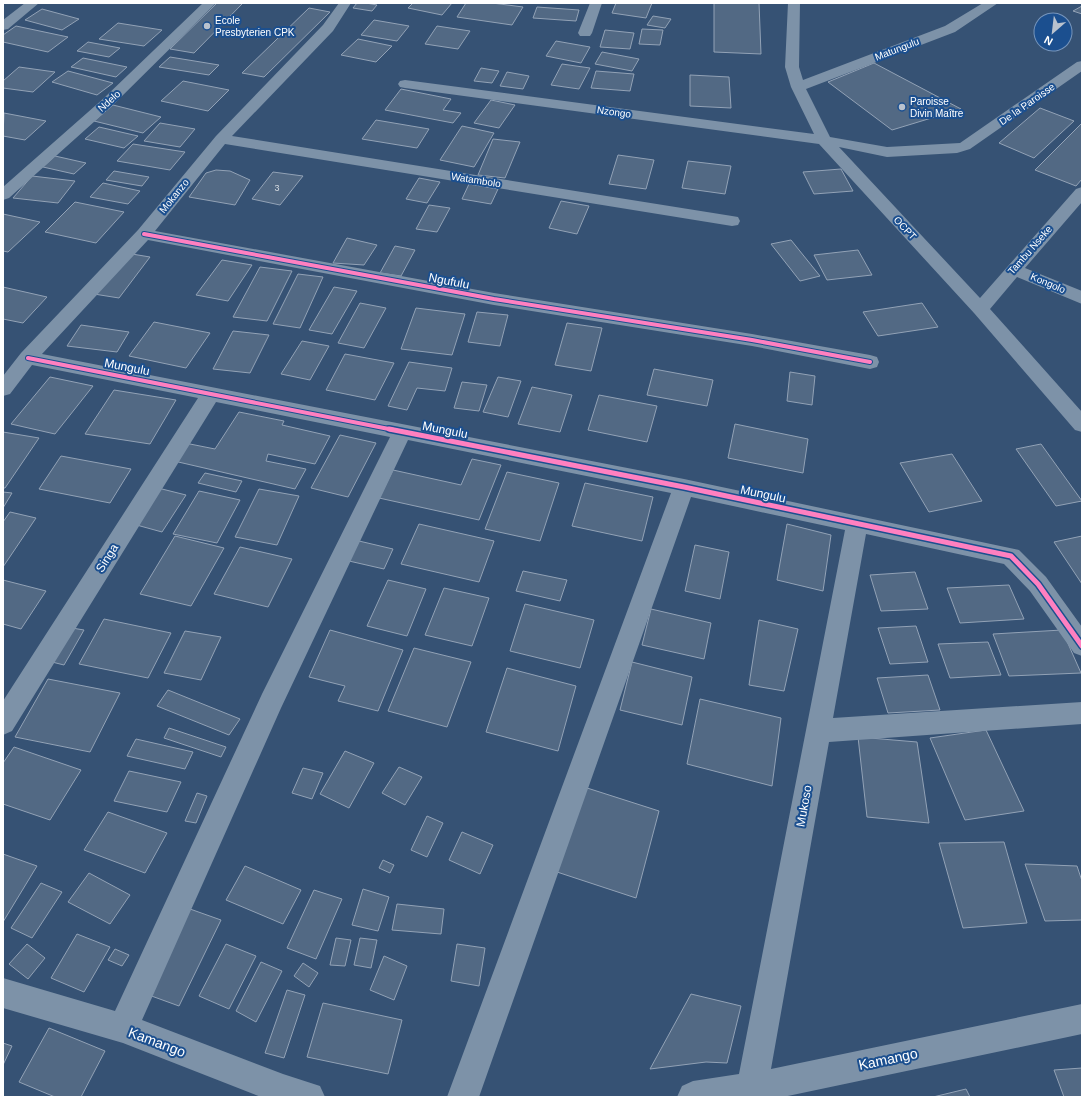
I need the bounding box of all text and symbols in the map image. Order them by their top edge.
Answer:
north arrow [1033,12,1073,52]
place label: Ecole Presbyterien CPK [215,15,295,38]
marker: Ecole Presbyterien CPK [202,21,212,31]
text: N [1042,34,1055,48]
street label: Matungulu [873,35,921,63]
street label: De la Paroisse [997,81,1057,127]
street label: Ndelo [96,88,123,114]
place label: Paroisse Divin Maître [910,96,964,119]
marker: Paroisse Divin Maître [897,102,907,112]
street label: Nzongo [596,104,632,120]
street label: Watambolo [450,171,502,189]
street label: Mokanzo [157,176,191,215]
house number: 3 [274,183,280,193]
street label: OCPT [892,214,918,242]
street label: Tambu Nseke [1006,223,1054,277]
street label: Ngufulu [427,270,471,292]
street label: Kongolo [1029,271,1067,295]
street label: Mungulu [103,356,151,378]
street label: Mungulu [421,419,469,441]
street label: Mungulu [739,482,787,506]
street label: Singa [93,541,121,575]
street label: Mukoso [793,784,815,828]
street label: Kamango [126,1024,188,1060]
street label: Kamango [857,1045,919,1073]

